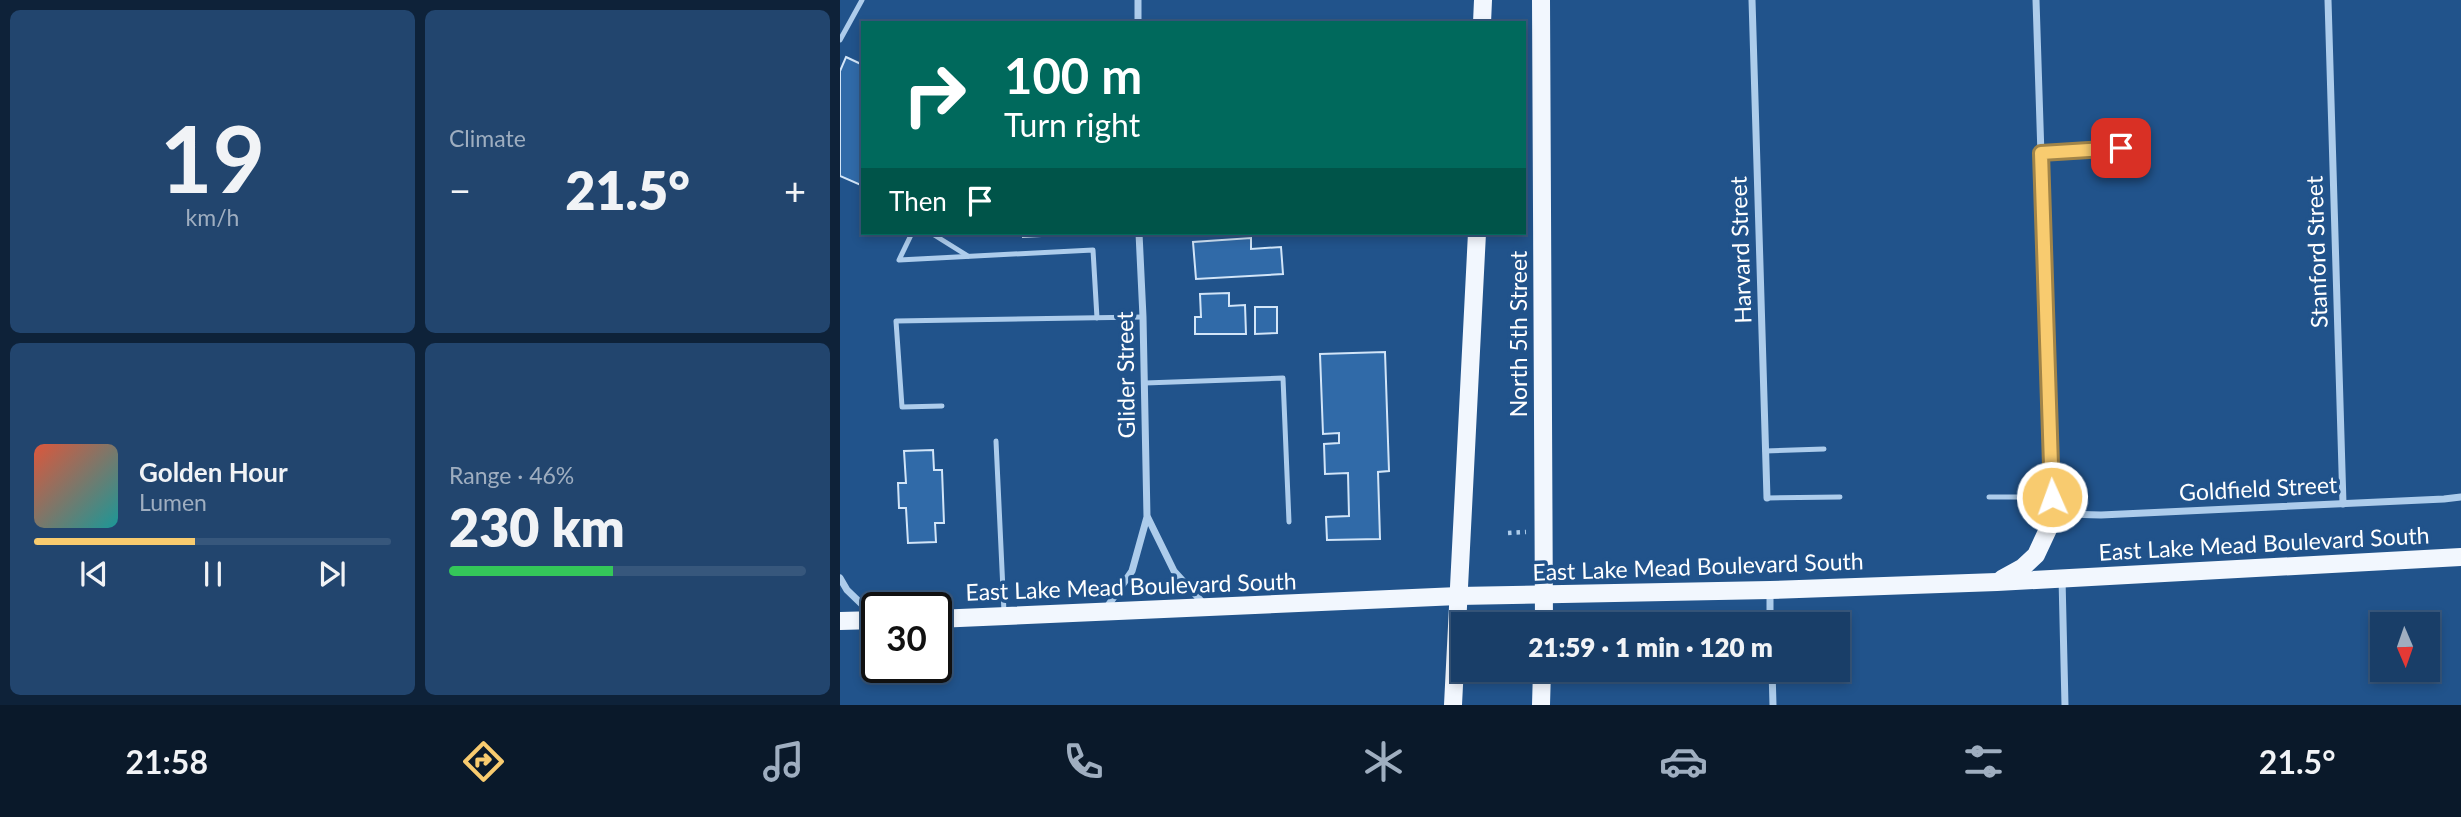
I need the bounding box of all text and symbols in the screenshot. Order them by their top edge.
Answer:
text: 100 m [1004,46,1142,104]
icon: right [889,49,980,140]
text: 19 [160,103,265,212]
text: Turn right [1004,105,1140,144]
pin [2091,118,2151,178]
text: Climate [449,124,526,152]
icon: arrive [2102,129,2140,167]
text: 21.5° [565,159,690,221]
text: − [449,167,471,213]
text: + [784,167,806,213]
street label: Harvard Street [1723,175,1757,324]
street label: Stanford Street [2299,175,2333,329]
icon: arrive [961,182,999,220]
text: Then [889,185,947,217]
text: km/h [186,203,239,231]
street label: North 5th Street [1504,250,1532,417]
street label: Glider Street [1110,311,1140,439]
text: Golden Hour [139,456,288,488]
position arrow [2015,460,2089,534]
text: Range · 46% [449,461,574,489]
street label: Goldfield Street [2178,470,2338,506]
text: Lumen [139,488,207,516]
text: 230 km [449,496,625,558]
street label: East Lake Mead Boulevard South [2098,520,2430,566]
street label: East Lake Mead Boulevard South [1532,546,1864,586]
icon: previous [75,555,113,593]
icon: pause [194,555,232,593]
icon: next [313,555,351,593]
street label: East Lake Mead Boulevard South [965,566,1297,606]
speed limit sign: 30 [861,592,952,683]
north arrow [2370,612,2440,682]
map controls [2370,612,2440,682]
text: 21:59 · 1 min · 120 m [1528,631,1773,663]
icon: directions [459,737,508,786]
icon: music [759,737,808,786]
icon: phone [1059,737,1108,786]
icon: climate [1359,737,1408,786]
icon: car [1659,737,1708,786]
icon: filters [1959,737,2008,786]
text: 21:58 [125,742,208,781]
text: 21.5° [2259,742,2335,781]

